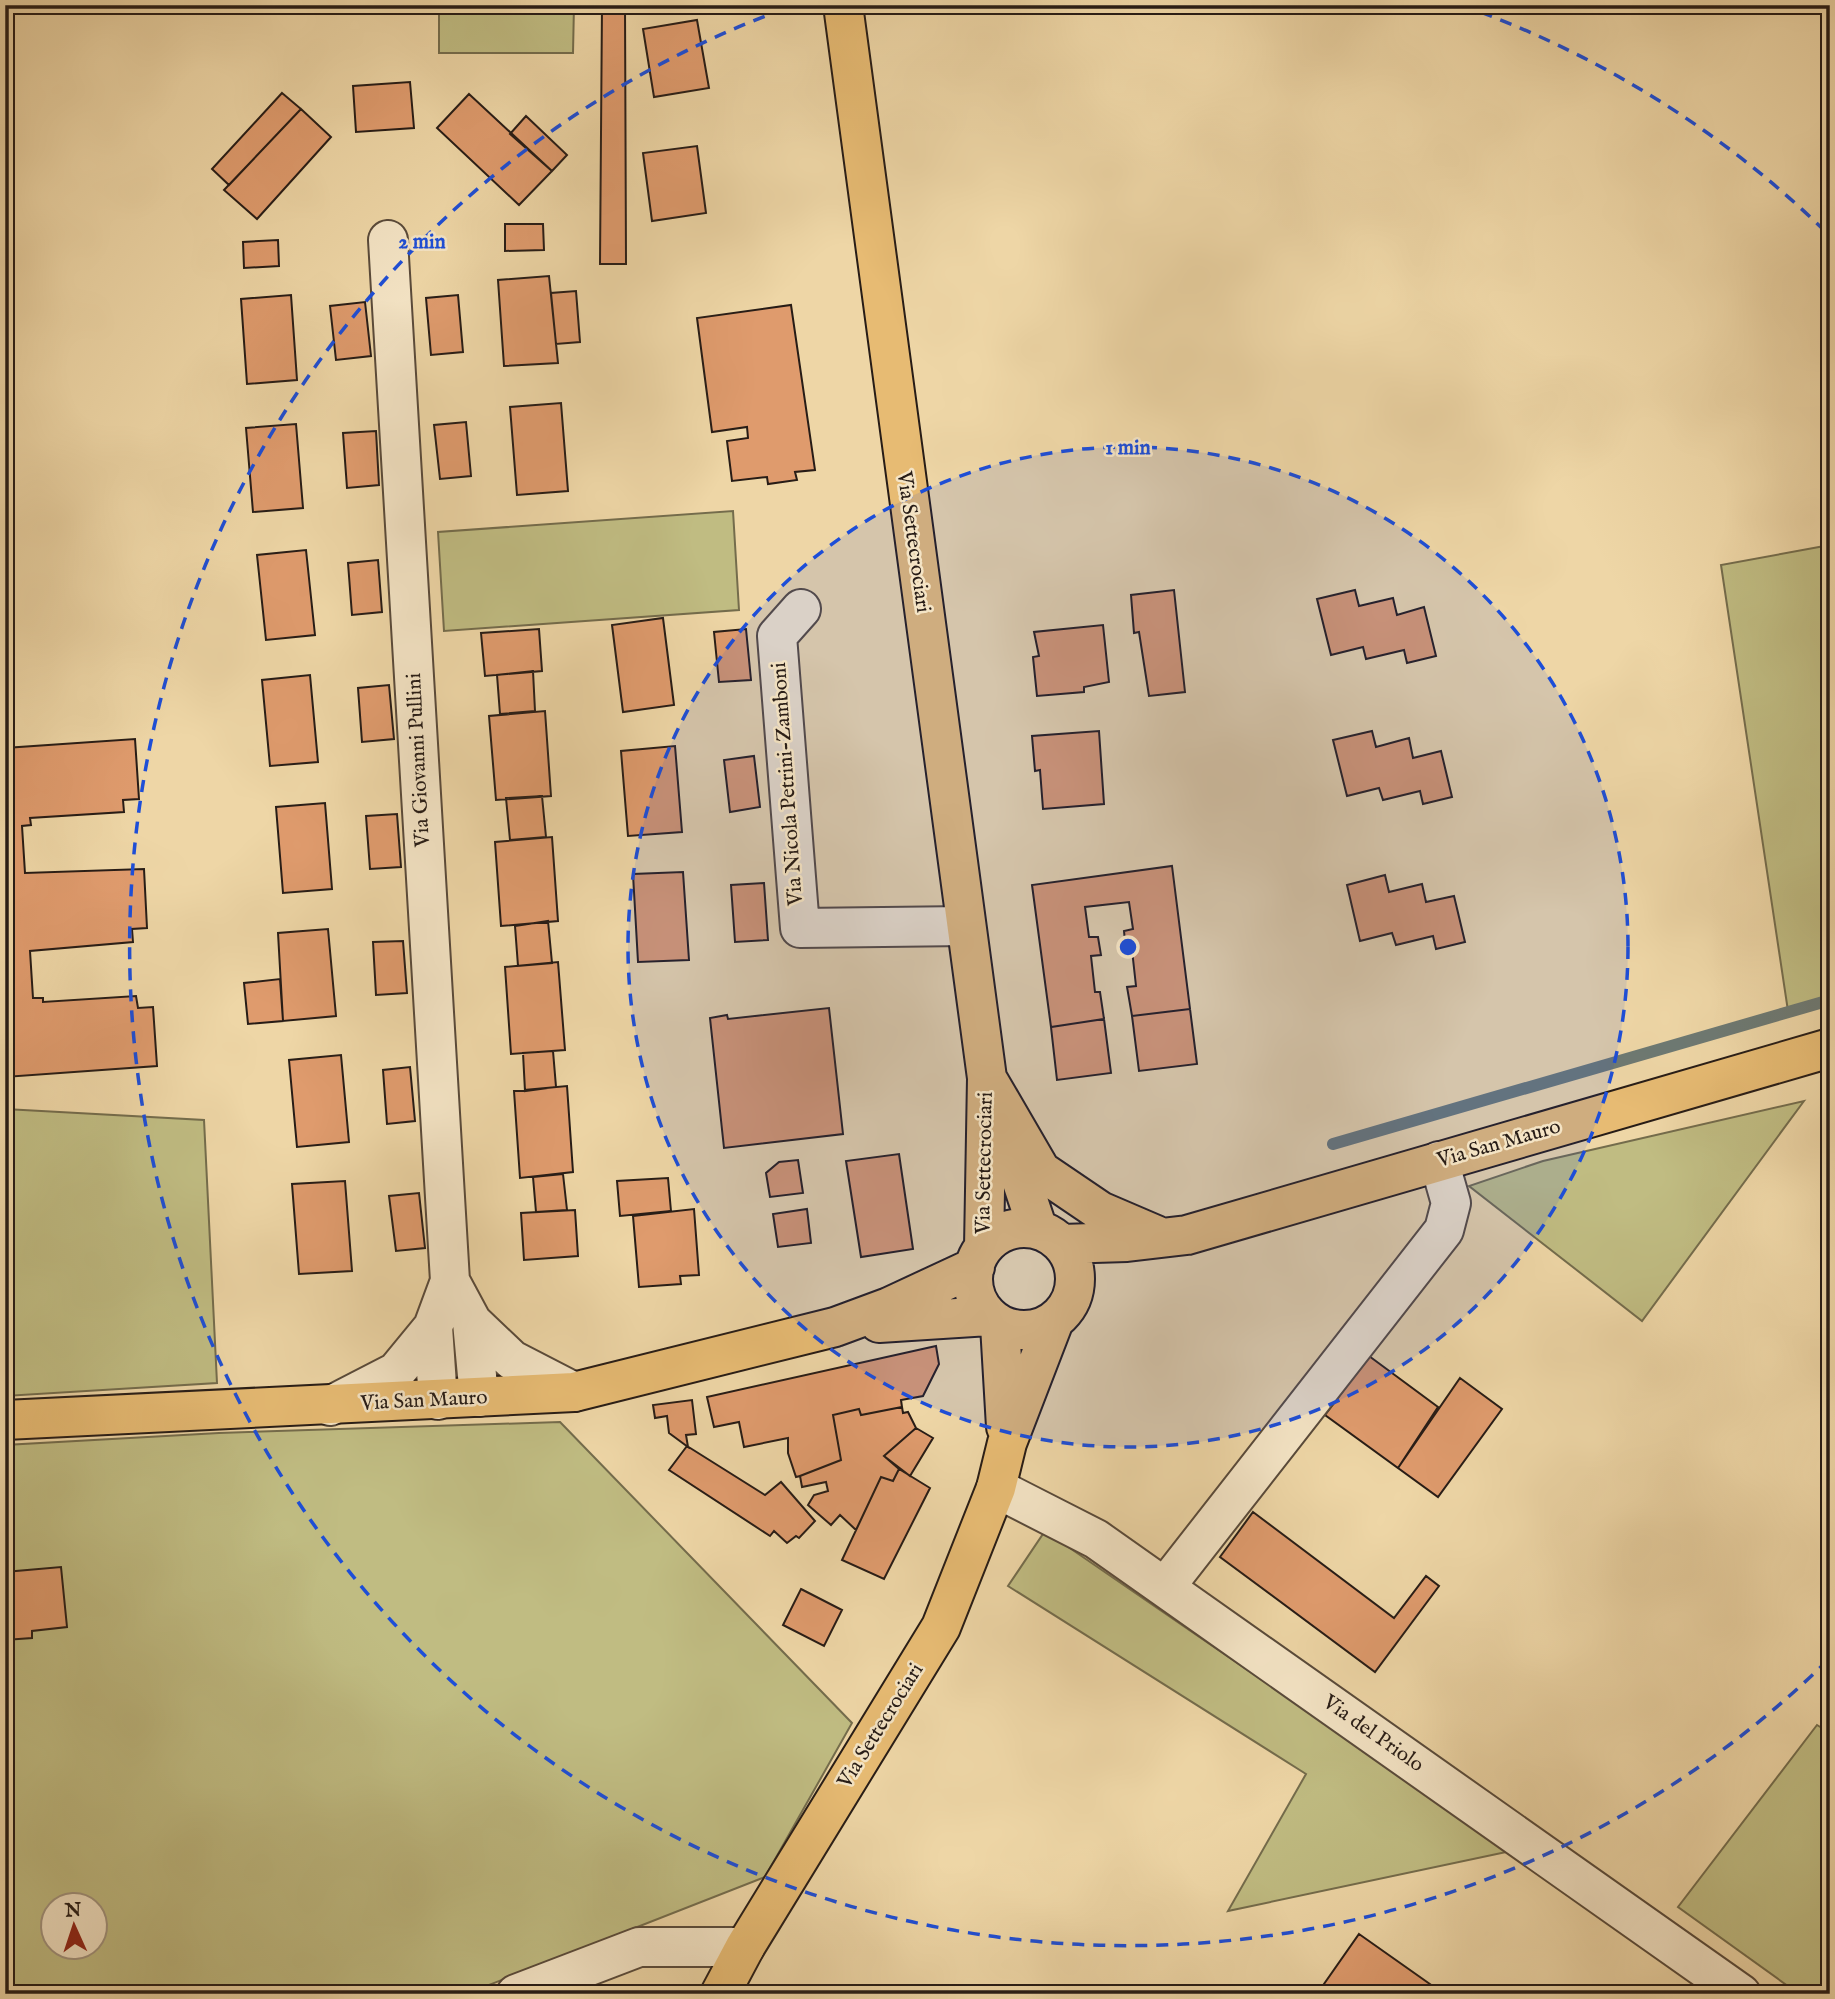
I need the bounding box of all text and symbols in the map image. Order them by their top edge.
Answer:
text: 2 min [398,229,446,256]
text: 1 min [1105,435,1151,462]
street label: Via Settecrociari [890,469,936,614]
street label: Via Nicola Petrini-Zamboni [766,661,810,908]
street label: Via Giovanni Pullini [401,672,437,849]
centre of rings [1116,935,1140,959]
street label: Via Settecrociari [970,1091,1000,1236]
street label: Via San Mauro [1433,1113,1564,1175]
street label: Via San Mauro [359,1384,488,1418]
street label: Via Settecrociari [831,1658,930,1794]
street label: Via del Priolo [1316,1689,1429,1779]
north arrow [38,1890,108,1960]
text: N [63,1899,83,1923]

